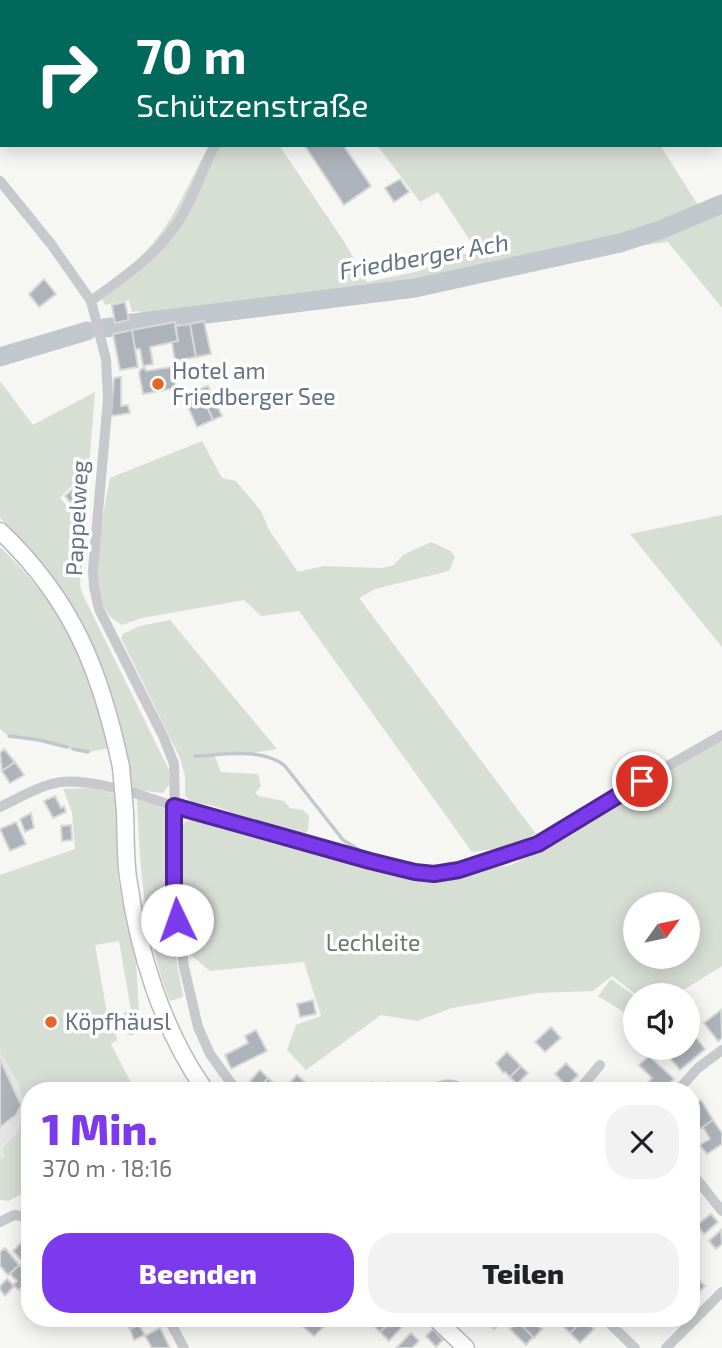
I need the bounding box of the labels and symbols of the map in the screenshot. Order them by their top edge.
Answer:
water label: Friedberger Ach [337,226,511,285]
place label: Hotel am Friedberger See [172,356,336,410]
marker: Hotel am Friedberger See [150,376,166,392]
street label: Pappelweg [59,459,93,576]
pin [612,751,672,811]
position arrow [140,883,214,957]
north arrow [623,892,700,970]
park label: Lechleite [326,928,420,956]
place label: Köpfhäusl [65,1007,171,1035]
marker: Köpfhäusl [43,1014,59,1030]

